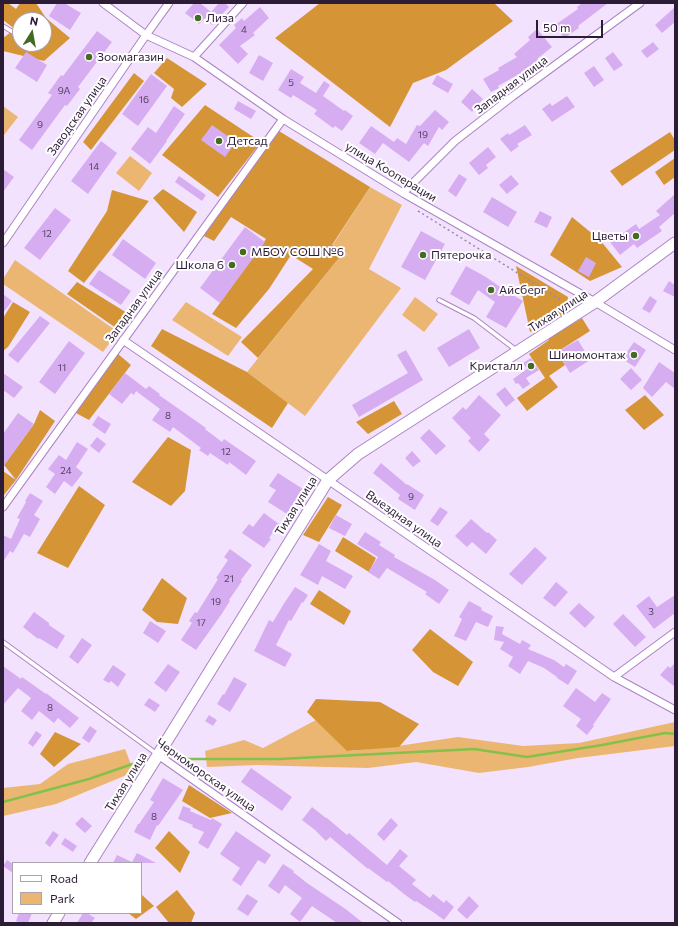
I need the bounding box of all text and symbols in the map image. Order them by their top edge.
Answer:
place label: Лиза [206,11,234,25]
north arrow [12,12,52,52]
scale bar [538,12,605,38]
marker: Лиза [193,13,203,23]
text: N [29,14,39,28]
text: 50 m [543,20,571,34]
house number: 4 [241,24,247,36]
place label: Зоомагазин [97,50,164,64]
marker: Зоомагазин [84,52,94,62]
street label: Западная улица [472,53,550,117]
street label: Заводская улица [44,74,110,158]
house number: 5 [288,77,294,89]
house number: 9А [58,85,70,97]
house number: 16 [139,94,149,106]
house number: 9 [37,119,43,131]
house number: 19 [418,129,428,141]
place label: Детсад [227,134,267,148]
marker: Детсад [214,136,224,146]
street label: улица Кооперации [343,139,439,205]
house number: 14 [89,161,99,173]
house number: 12 [42,228,52,240]
place label: Цветы [592,229,628,243]
marker: Цветы [631,231,641,241]
place label: МБОУ СОШ №6 [251,245,344,259]
marker: МБОУ СОШ №6 [238,247,248,257]
place label: Пятерочка [431,248,491,262]
marker: Пятерочка [418,250,428,260]
place label: Школа 6 [175,258,224,272]
marker: Школа 6 [227,260,237,270]
street label: Западная улица [102,266,166,346]
place label: Айсберг [499,283,546,297]
marker: Айсберг [486,285,496,295]
street label: Тихая улица [526,287,590,335]
place label: Шиномонтаж [549,348,626,362]
marker: Шиномонтаж [629,350,639,360]
place label: Кристалл [469,359,523,373]
marker: Кристалл [526,361,536,371]
house number: 11 [58,362,66,374]
house number: 8 [165,410,171,422]
house number: 12 [221,446,231,458]
house number: 24 [60,465,72,477]
street label: Тихая улица [272,474,320,538]
street label: Выездная улица [363,487,445,551]
house number: 9 [408,491,414,503]
house number: 21 [224,573,234,585]
house number: 19 [211,596,221,608]
house number: 3 [648,606,654,618]
house number: 17 [196,617,206,629]
house number: 8 [47,702,53,714]
street label: Черноморская улица [153,735,259,815]
street label: Тихая улица [102,750,150,814]
house number: 8 [151,811,157,823]
legend [12,862,142,914]
text: Road [50,871,78,885]
text: Park [50,891,75,905]

